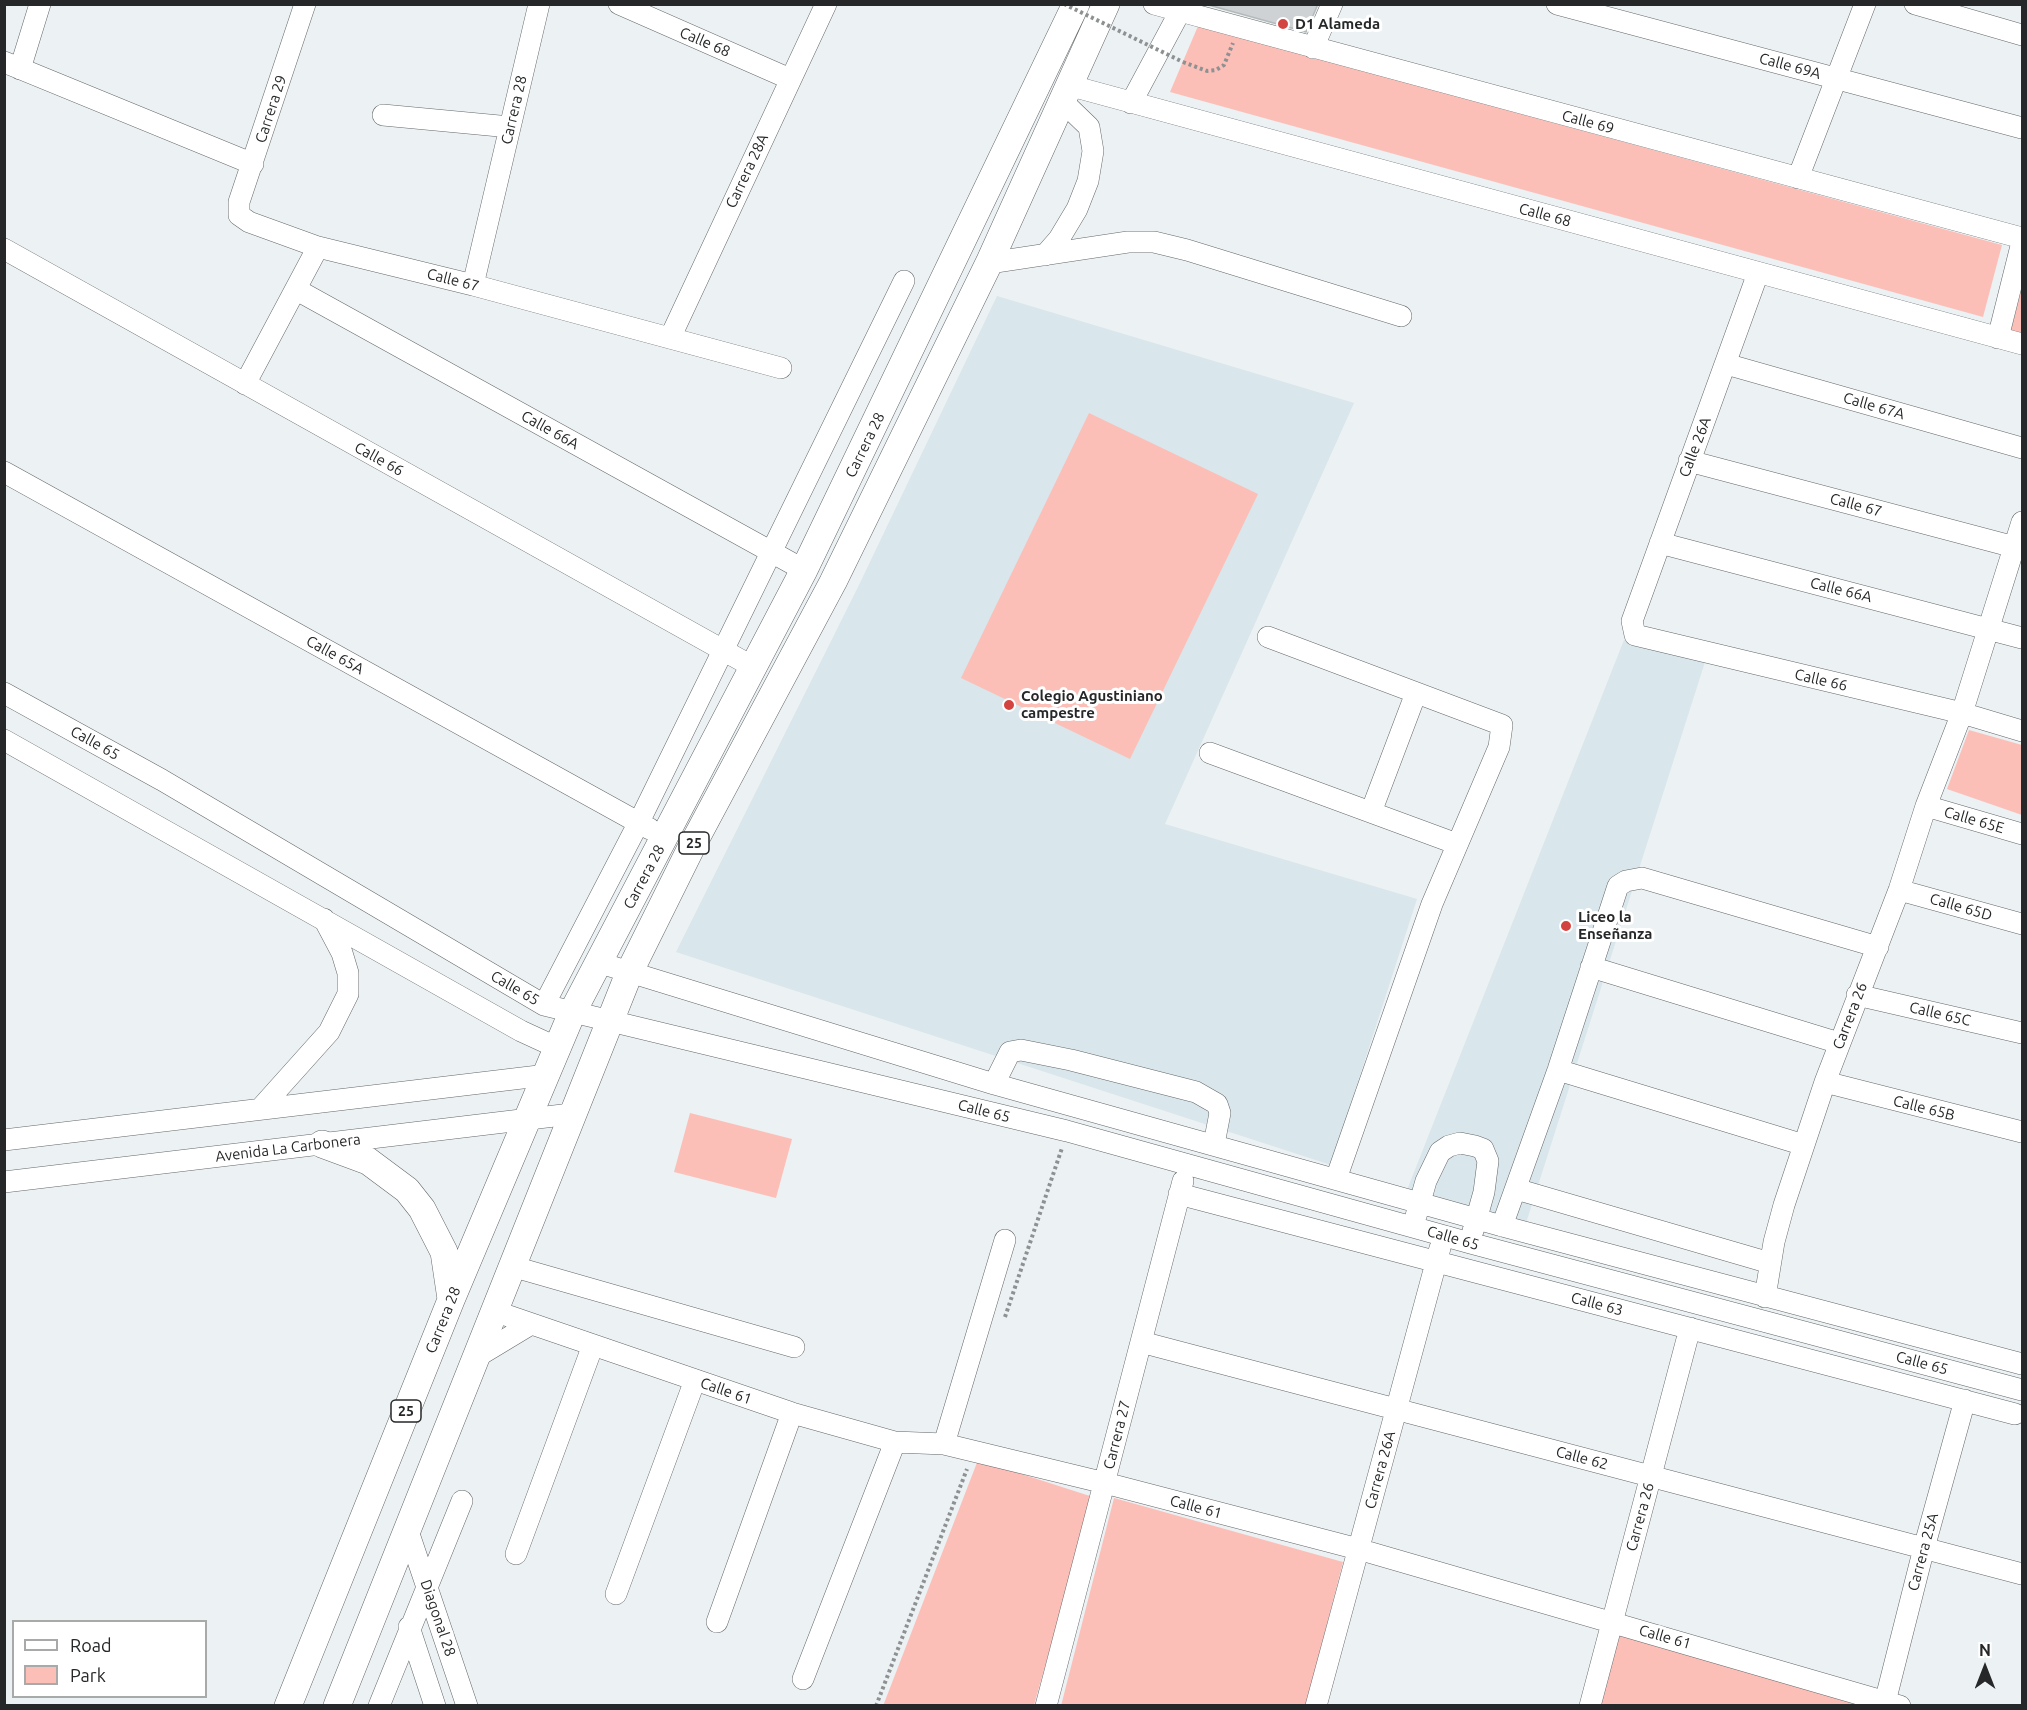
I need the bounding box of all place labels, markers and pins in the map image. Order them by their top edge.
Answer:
place label: D1 Alameda [1295,15,1380,33]
marker: D1 Alameda [1276,17,1290,31]
place label: Colegio Agustiniano campestre [1021,687,1163,722]
marker: Colegio Agustiniano campestre [1002,698,1016,712]
place label: Liceo la Enseñanza [1578,908,1652,943]
marker: Liceo la Enseñanza [1559,919,1573,933]

